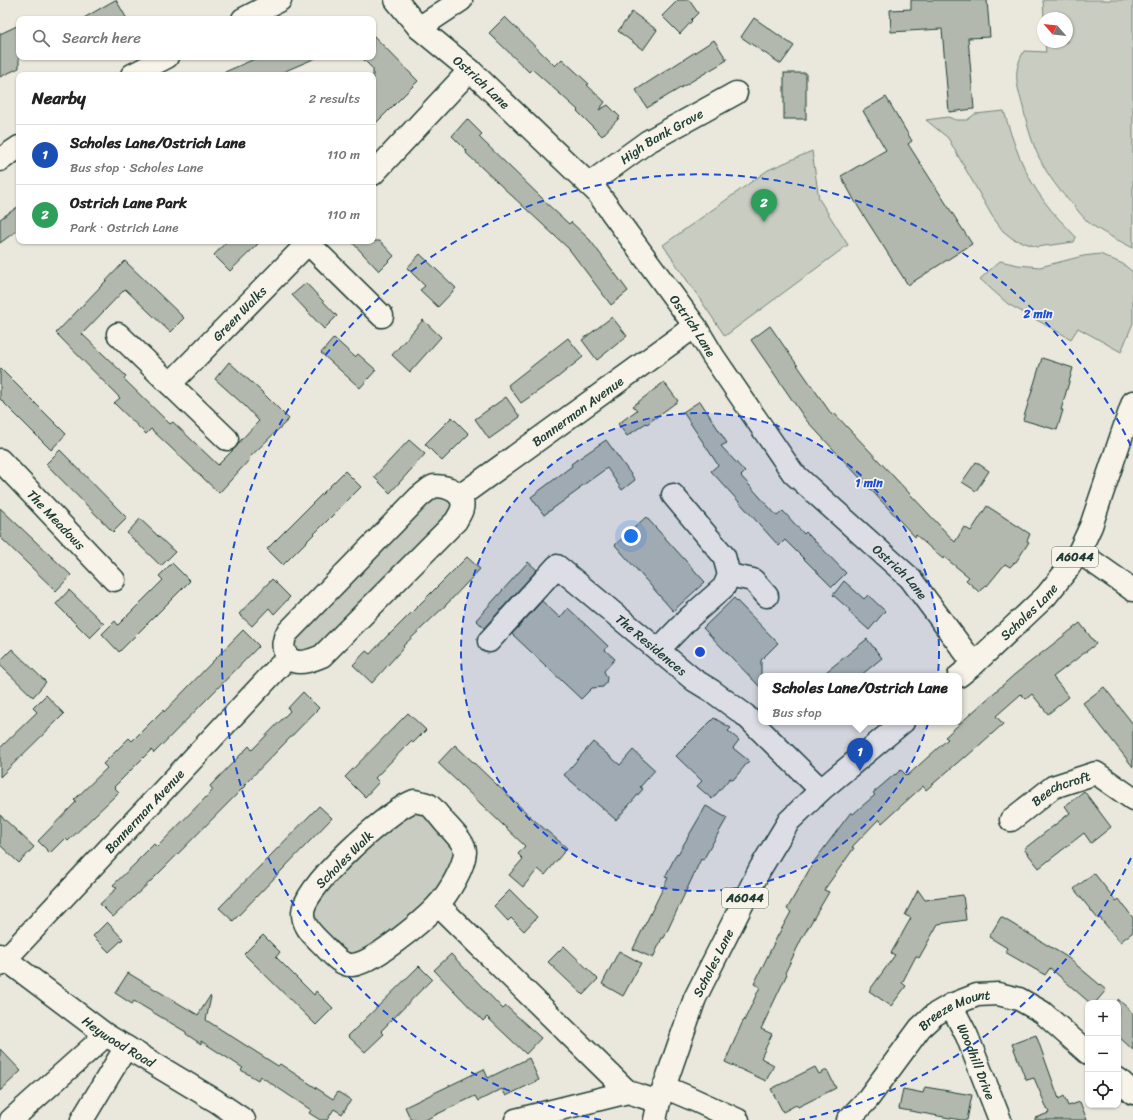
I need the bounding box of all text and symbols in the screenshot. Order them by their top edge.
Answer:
north arrow [1037,12,1073,48]
search box [16,16,376,60]
text: Search here [62,25,141,51]
icon: search [30,27,52,49]
street label: Ostrich Lane [448,49,515,115]
text: Nearby [32,83,86,113]
text: 2 results [309,87,360,110]
street label: High Bank Grove [615,102,708,170]
text: Scholes Lane/Ostrich Lane [70,130,245,156]
text: 1 [42,143,48,166]
text: 110 m [327,143,360,166]
text: Bus stop · Scholes Lane [70,156,204,179]
pin: 2 [751,189,777,222]
text: Ostrich Lane Park [70,190,187,216]
text: 2 [41,203,49,226]
text: 110 m [327,203,360,226]
text: Park · Ostrich Lane [70,216,178,239]
street label: Green Walks [207,280,273,347]
street label: Ostrich Lane [663,289,722,362]
text: 2 min [1022,303,1053,325]
street label: Bannerman Avenue [527,370,629,453]
text: 1 min [855,472,883,494]
street label: The Meadows [21,484,92,556]
your location [621,526,641,546]
street label: Ostrich Lane [867,538,933,605]
road number: A6044 [1052,547,1098,567]
street label: Scholes Lane [995,578,1064,646]
street label: The Residences [610,608,692,682]
centre of rings [693,645,707,659]
popup [758,673,962,725]
text: Scholes Lane/Ostrich Lane [772,675,948,701]
text: Bus stop [772,701,822,724]
pin: 1 [847,738,873,771]
street label: Bannerman Avenue [99,763,190,859]
street label: Beechcroft [1026,765,1094,812]
street label: Scholes Walk [310,825,379,894]
road number: A6044 [722,888,768,908]
street label: Scholes Lane [686,924,740,1001]
street label: Breeze Mount [913,983,991,1037]
map controls [1085,1000,1121,1108]
button: + [1085,1000,1121,1036]
street label: Heywood Road [77,1010,160,1074]
street label: Woodhill Drive [950,1019,1002,1104]
button: − [1085,1036,1121,1072]
button: locate [1085,1072,1121,1108]

